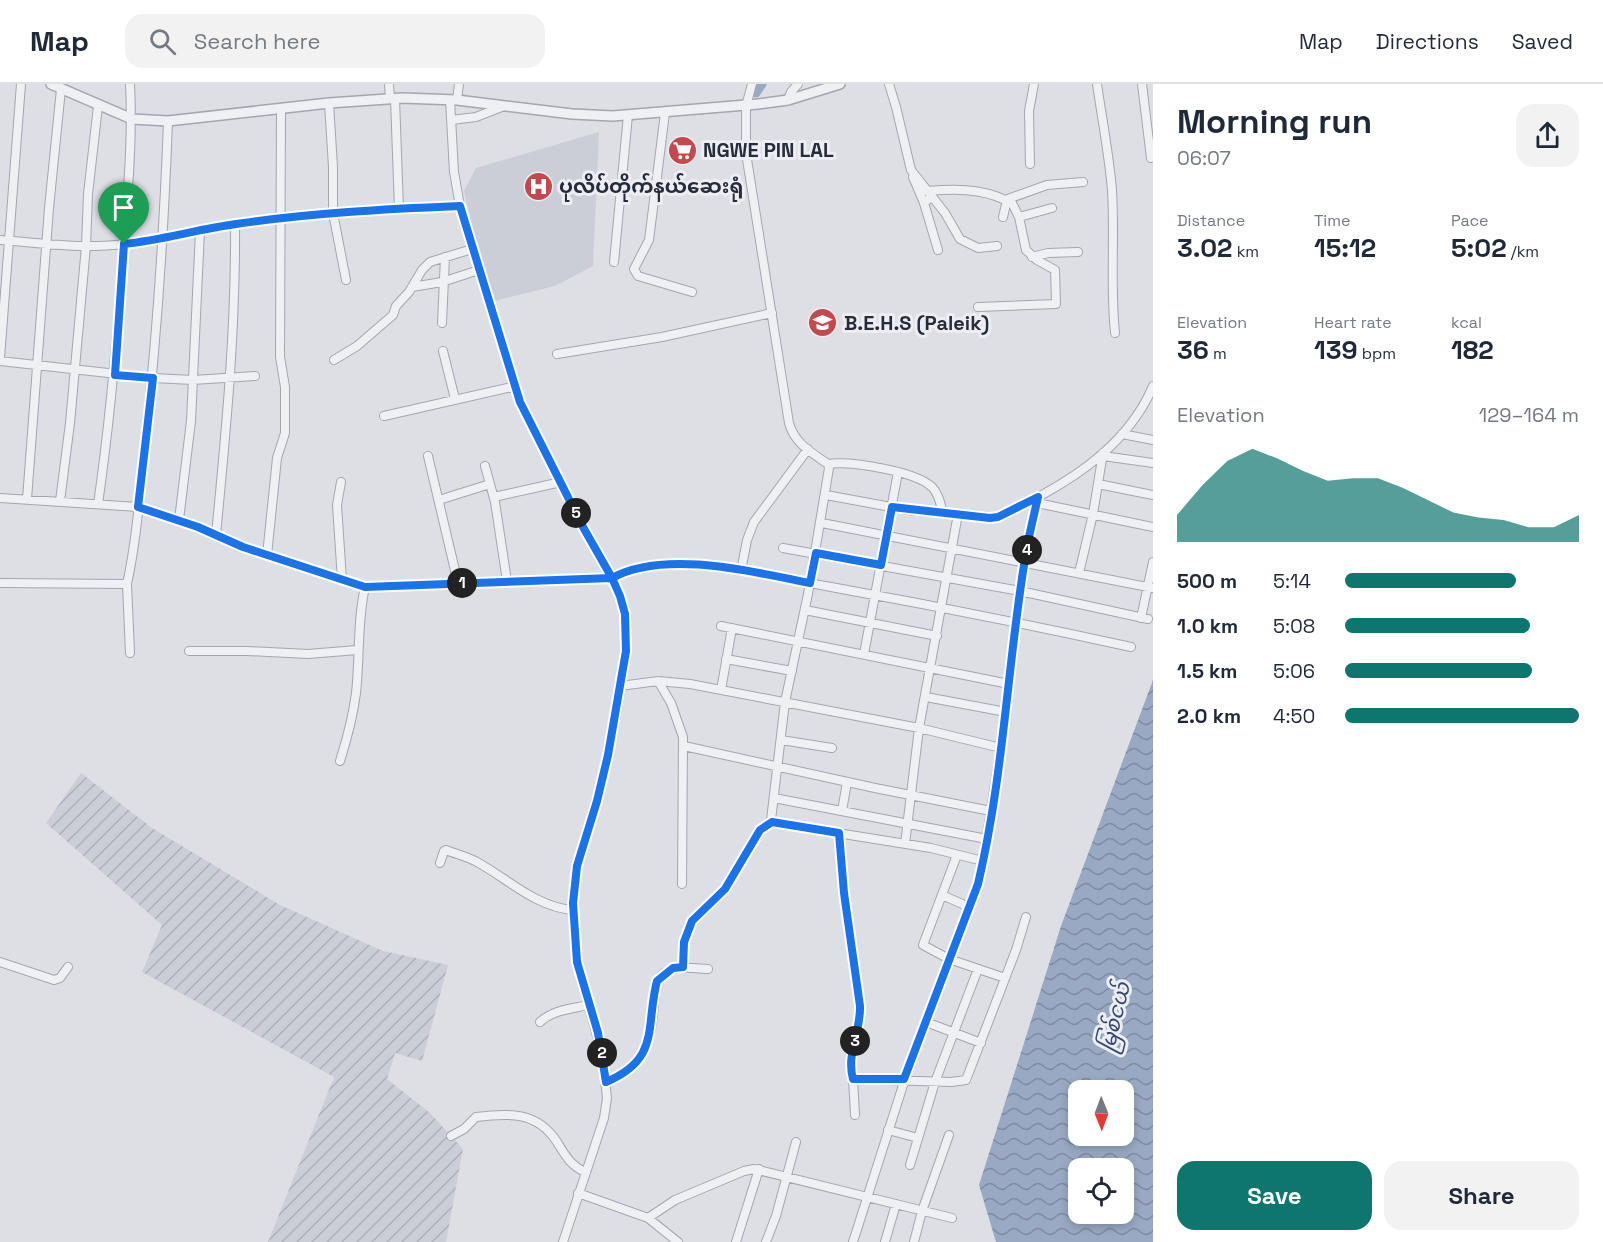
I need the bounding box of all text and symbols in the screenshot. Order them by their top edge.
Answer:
search box [125,14,545,68]
text: Map [30,23,89,59]
icon: search [146,25,179,58]
text: Search here [194,27,321,55]
text: Map [1299,28,1343,55]
text: Directions [1376,28,1479,55]
text: Saved [1512,28,1573,55]
text: Morning run [1177,101,1372,143]
button: share [1516,104,1579,167]
supermarket icon: NGWE PIN LAL [666,134,698,166]
place label: NGWE PIN LAL [703,137,834,163]
text: 06:07 [1177,145,1231,171]
hospital icon: ပုလိပ်တိုက်နယ်ဆေးရုံ [522,170,554,202]
place label: ပုလိပ်တိုက်နယ်ဆေးရုံ [559,173,743,202]
pin [98,182,149,244]
icon: arrive [107,191,140,224]
text: Distance [1177,210,1245,231]
text: Time [1314,210,1350,231]
text: Pace [1451,210,1488,231]
text: 3.02 [1177,231,1233,265]
text: 15:12 [1314,231,1376,265]
text: 5:02 [1451,231,1507,265]
text: km [1233,241,1259,262]
text: /km [1507,241,1539,262]
school or university icon: B.E.H.S (Paleik) [807,307,839,339]
place label: B.E.H.S (Paleik) [844,310,989,336]
text: Elevation [1177,312,1247,333]
text: Heart rate [1314,312,1392,333]
text: kcal [1451,312,1482,333]
text: 36 [1177,333,1209,367]
text: 139 [1314,333,1358,367]
text: 182 [1451,333,1494,367]
text: m [1209,343,1227,364]
text: bpm [1358,343,1396,364]
text: Elevation [1177,402,1265,428]
text: 129–164 m [1479,402,1579,428]
pin: 5 [561,498,591,528]
text: 5 [571,502,581,523]
pin: 4 [1012,535,1042,565]
text: 4 [1022,539,1032,560]
pin: 1 [447,568,477,598]
text: 500 m [1177,568,1237,594]
text: 5:14 [1273,568,1311,594]
text: 1 [458,572,466,593]
text: 1.0 km [1177,613,1238,639]
text: 5:08 [1273,613,1315,639]
text: 1.5 km [1177,658,1237,684]
text: 5:06 [1273,658,1315,684]
text: 2.0 km [1177,703,1241,729]
text: 4:50 [1273,703,1315,729]
water label: မြစ်ငယ် [1092,977,1140,1055]
pin: 3 [840,1026,870,1056]
text: 3 [850,1030,860,1051]
pin: 2 [587,1038,617,1068]
text: 2 [597,1042,607,1063]
north arrow [1068,1080,1134,1146]
map controls [1068,1080,1134,1224]
button: locate [1068,1158,1134,1224]
button: Save [1177,1161,1372,1230]
button: Share [1384,1161,1579,1230]

